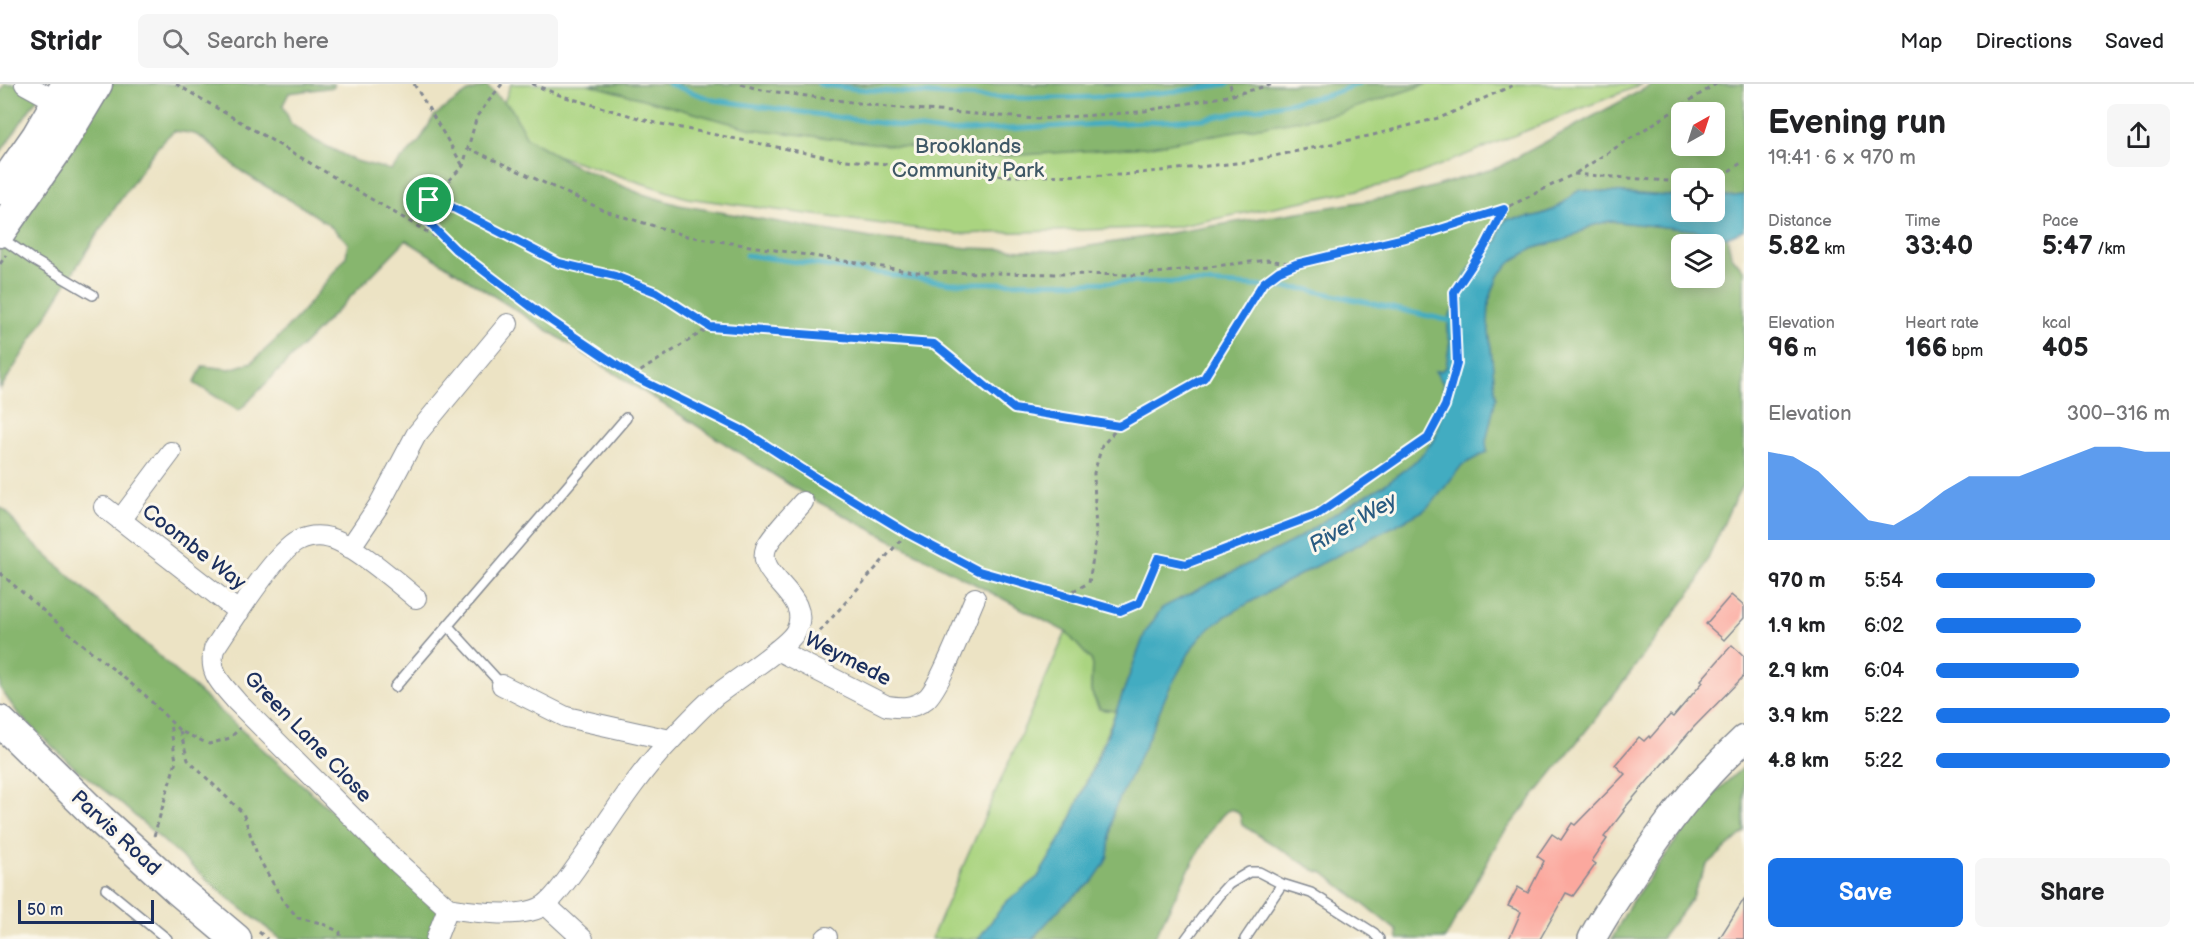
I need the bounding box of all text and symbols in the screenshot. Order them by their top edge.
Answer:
search box [138,14,558,68]
text: Stridr [30,25,102,58]
icon: search [159,25,192,58]
text: Search here [207,28,329,55]
text: Map [1900,29,1943,54]
text: Directions [1976,29,2072,54]
text: Saved [2105,29,2164,54]
north arrow [1671,102,1725,156]
map controls [1671,102,1725,288]
text: Evening run [1768,103,1946,143]
button: share [2107,104,2170,167]
park label: Brooklands Community Park [892,134,1045,183]
text: 19:41 · 6 × 970 m [1768,146,1916,170]
button: locate [1671,168,1725,222]
pin [403,174,454,225]
icon: arrive [412,183,445,216]
text: Distance [1768,212,1832,231]
text: Time [1905,212,1940,231]
text: Pace [2042,212,2078,231]
text: 5.82 [1768,231,1820,262]
text: 33:40 [1905,231,1973,262]
text: 5:47 [2042,231,2093,262]
button: layers [1671,234,1725,288]
text: km [1820,240,1845,259]
text: /km [2093,240,2126,259]
text: Elevation [1768,314,1835,333]
text: Heart rate [1905,314,1979,333]
text: kcal [2042,314,2071,333]
text: 96 [1768,333,1799,364]
text: 166 [1905,333,1947,364]
text: 405 [2042,333,2089,364]
text: m [1799,342,1817,361]
text: bpm [1947,342,1983,361]
text: Elevation [1768,402,1851,426]
text: 300–316 m [2067,402,2170,426]
water label: River Wey [1304,486,1403,559]
street label: Coombe Way [137,499,251,596]
text: 970 m [1768,569,1826,593]
text: 5:54 [1864,569,1903,593]
text: 1.9 km [1768,614,1825,638]
text: 6:02 [1864,614,1904,638]
street label: Weymede [800,627,896,691]
text: 2.9 km [1768,659,1829,683]
text: 6:04 [1864,659,1904,683]
street label: Green Lane Close [239,666,377,808]
text: 3.9 km [1768,704,1829,728]
text: 5:22 [1864,704,1903,728]
text: 4.8 km [1768,749,1829,773]
text: 5:22 [1864,749,1903,773]
street label: Parvis Road [66,785,166,881]
button: Save [1768,858,1963,927]
button: Share [1975,858,2170,927]
scale bar [18,897,154,924]
text: 50 m [27,901,63,920]

